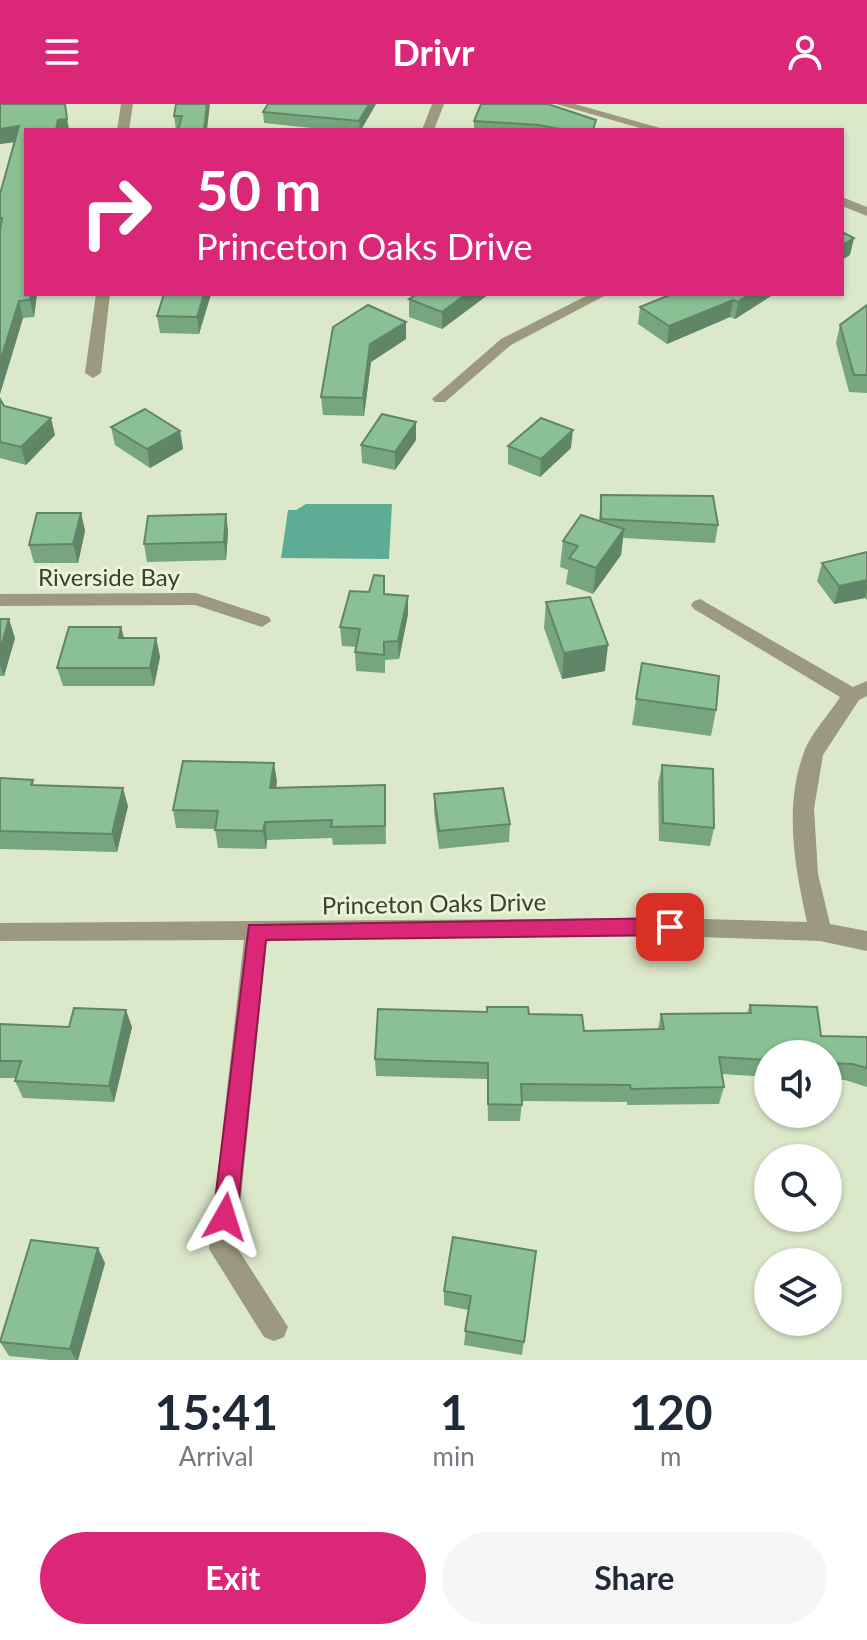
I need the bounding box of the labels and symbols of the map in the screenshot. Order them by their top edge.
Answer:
street label: Riverside Bay [38,562,181,591]
street label: Princeton Oaks Drive [322,887,546,919]
pin [636,893,704,961]
position arrow [183,1175,267,1259]

